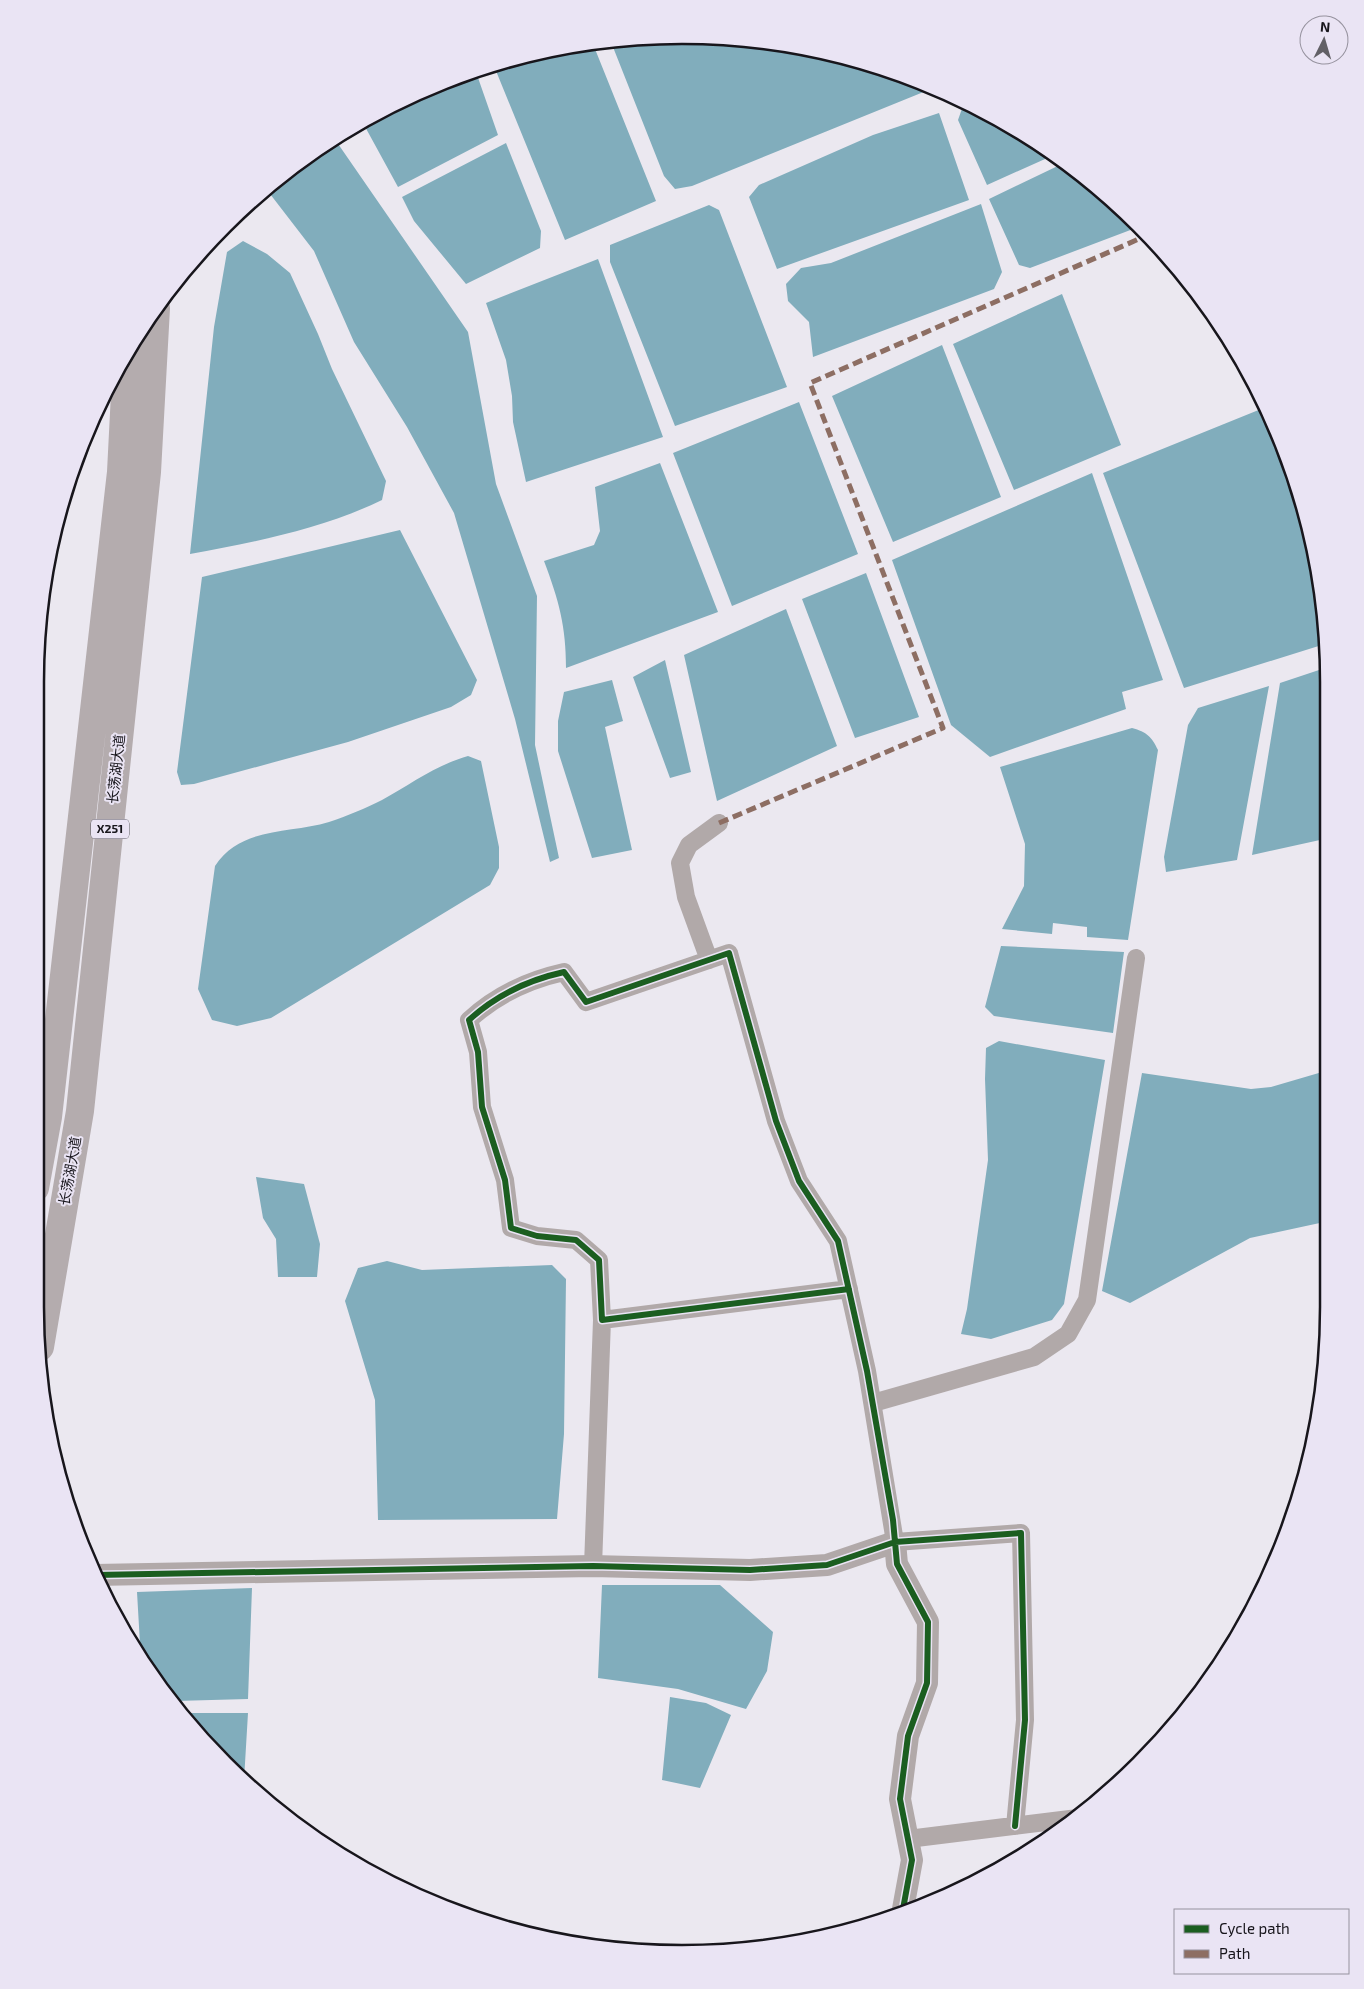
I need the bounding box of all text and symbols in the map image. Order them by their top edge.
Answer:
north arrow [1299,15,1349,65]
text: N [1319,18,1331,35]
street label: 长荡湖大道 [103,733,128,805]
road number: X251 [91,820,129,839]
street label: 长荡湖大道 [55,1135,84,1207]
legend [1174,1909,1349,1974]
text: Cycle path [1219,1919,1290,1937]
text: Path [1219,1944,1250,1962]

